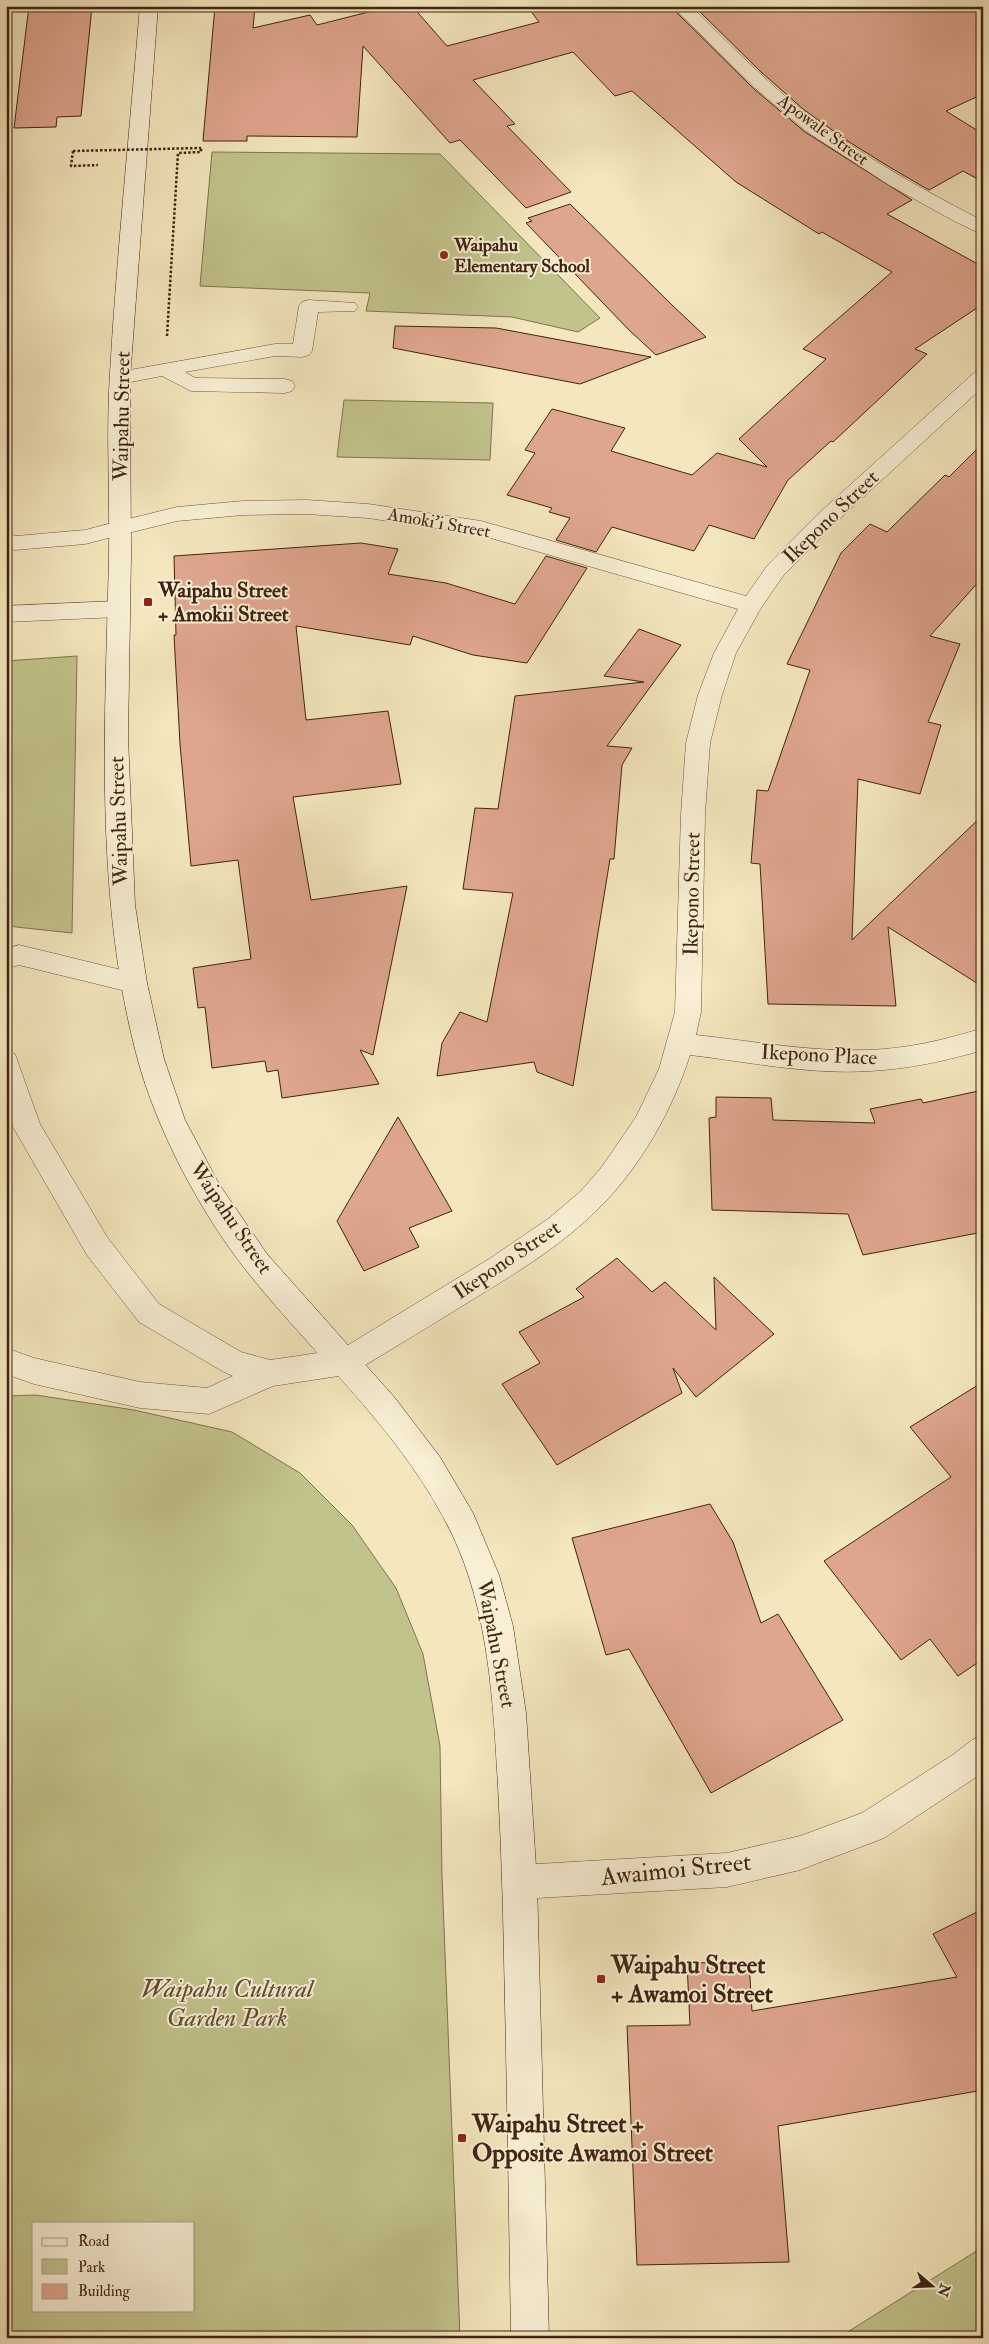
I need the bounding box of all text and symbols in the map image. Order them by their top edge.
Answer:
street label: Apowale Street [772,89,873,171]
place label: Waipahu Elementary School [453,234,590,278]
marker: Waipahu Elementary School [438,249,450,261]
street label: Waipahu Street [107,351,137,482]
street label: Ikepono Street [777,464,885,570]
street label: Amoki'i Street [385,502,492,543]
place label: Waipahu Street + Amokii Street [157,577,289,628]
marker: Waipahu Street + Amokii Street [142,596,154,608]
street label: Waipahu Street [103,756,135,887]
street label: Ikepono Street [677,832,707,956]
street label: Ikepono Place [760,1038,878,1072]
street label: Waipahu Street [183,1156,279,1279]
street label: Ikepono Street [448,1214,566,1306]
street label: Waipahu Street [470,1577,522,1710]
street label: Awaimoi Street [598,1847,753,1893]
place label: Waipahu Street + Awamoi Street [610,1950,773,2010]
marker: Waipahu Street + Awamoi Street [595,1973,607,1985]
park label: Waipahu Cultural Garden Park [141,1974,315,2034]
place label: Waipahu Street + Opposite Awamoi Street [471,2109,713,2169]
marker: Waipahu Street + Opposite Awamoi Street [456,2132,468,2144]
legend [32,2222,195,2312]
text: Road [78,2232,110,2251]
text: Park [78,2258,105,2277]
north arrow [906,2262,956,2312]
text: N [934,2280,954,2299]
text: Building [78,2282,130,2301]

